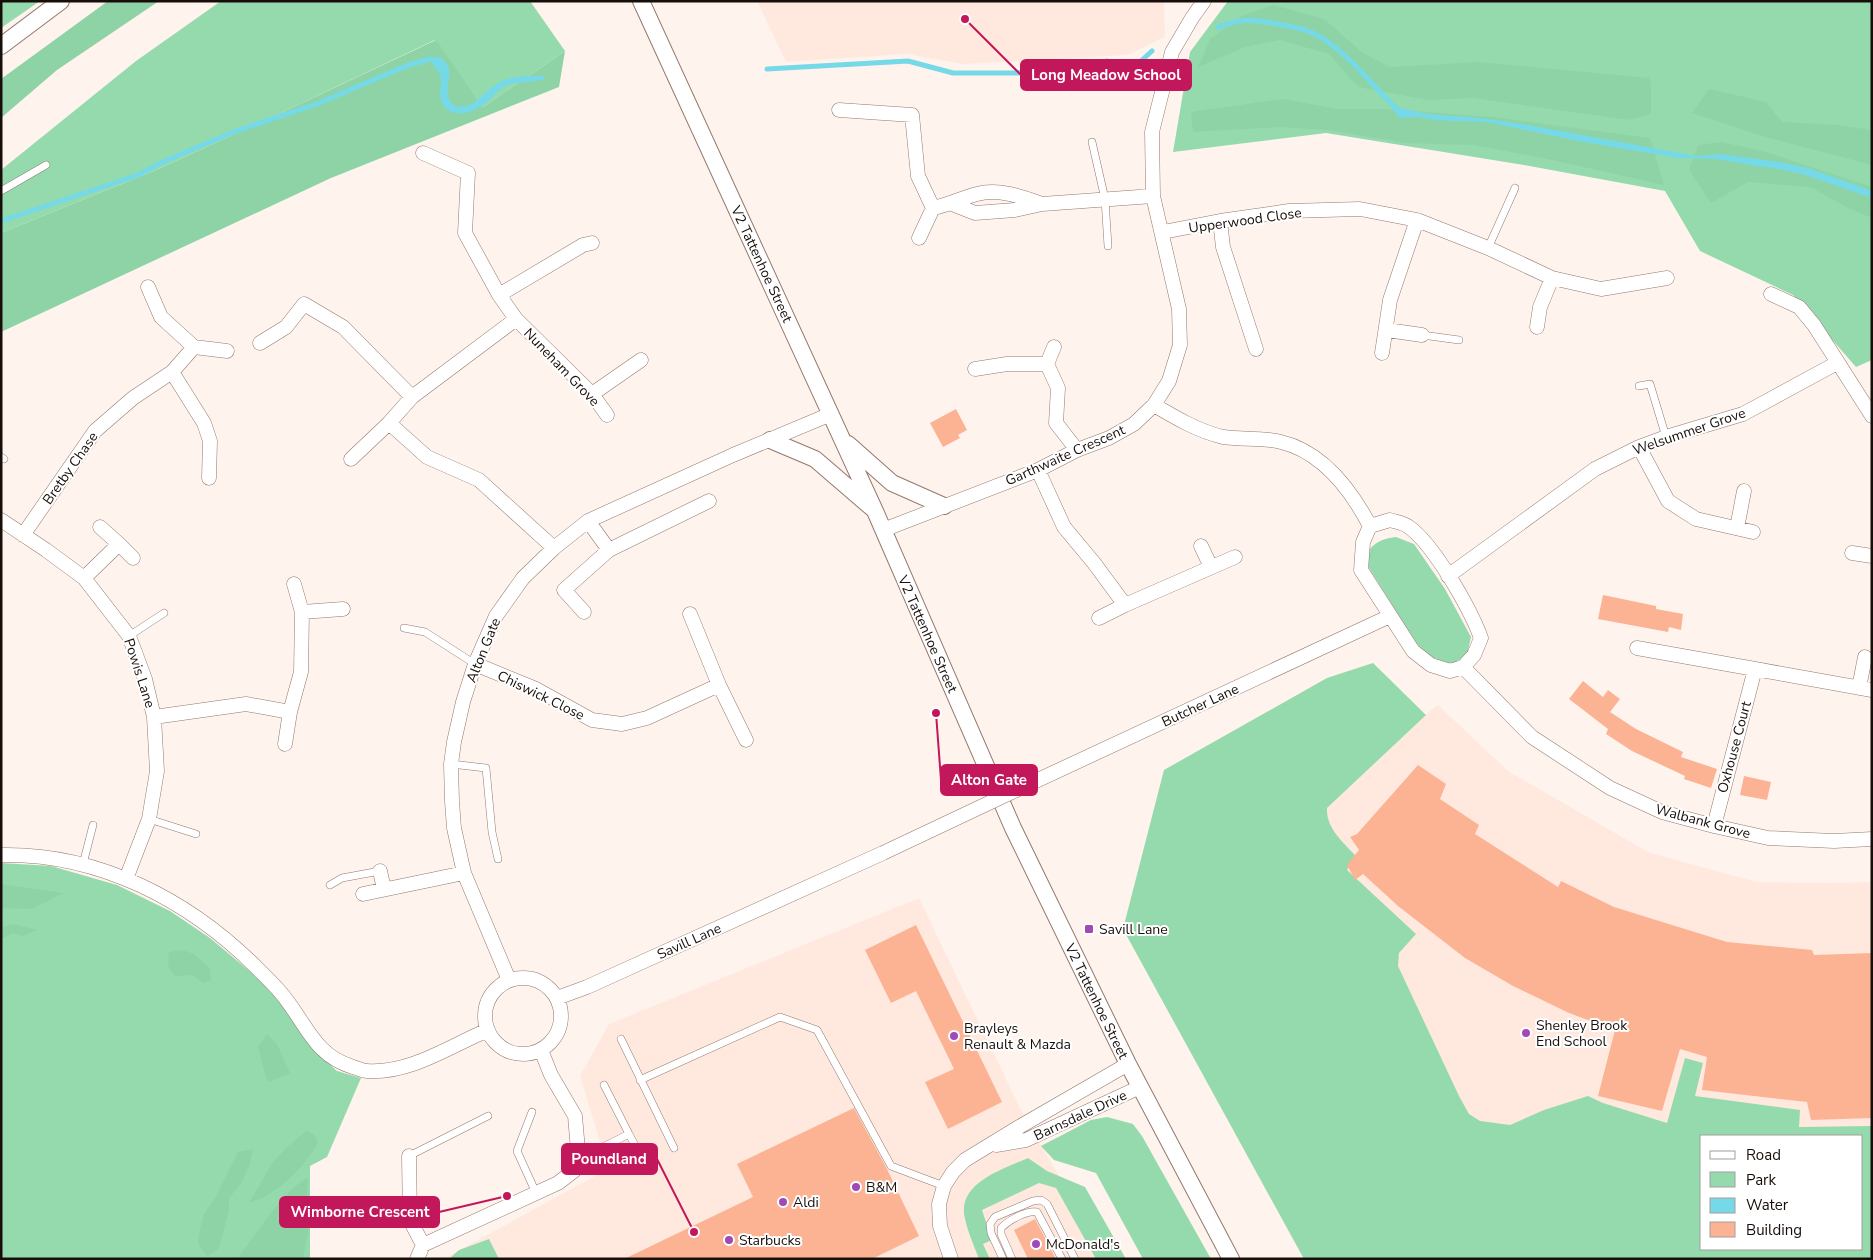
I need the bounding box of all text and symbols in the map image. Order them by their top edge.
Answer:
callout: Long Meadow School [1021,60,1191,90]
text: Long Meadow School [1031,65,1181,85]
street label: V2 Tattenhoe Street [726,202,797,326]
street label: Upperwood Close [1187,203,1303,238]
street label: Nuneham Grove [519,324,604,411]
street label: Welsummer Grove [1630,403,1748,460]
street label: Garthwaite Crescent [1002,420,1128,490]
street label: Bretby Chase [38,428,102,508]
street label: V2 Tattenhoe Street [893,572,962,696]
street label: Alton Gate [462,615,505,685]
street label: Powis Lane [119,636,160,710]
street label: Chiswick Close [494,666,588,725]
street label: Butcher Lane [1159,679,1242,732]
street label: Oxhouse Court [1713,699,1756,795]
callout: Alton Gate [941,765,1037,795]
text: Alton Gate [951,770,1027,790]
street label: Walbank Grove [1653,800,1752,843]
street label: Savill Lane [654,919,724,964]
place label: Savill Lane [1099,920,1168,939]
marker: Savill Lane [1083,923,1095,935]
street label: V2 Tattenhoe Street [1060,939,1133,1062]
place label: Shenley Brook End School [1536,1016,1628,1051]
place label: Brayleys Renault & Mazda [964,1019,1071,1054]
marker: Shenley Brook End School [1520,1027,1532,1039]
marker: Brayleys Renault & Mazda [948,1030,960,1042]
street label: Barnsdale Drive [1031,1086,1130,1145]
legend [1700,1135,1863,1250]
callout: Poundland [562,1144,657,1174]
text: Road [1746,1145,1781,1165]
text: Poundland [571,1149,647,1169]
text: Park [1746,1170,1776,1190]
place label: B&M [866,1178,897,1197]
marker: B&M [850,1181,862,1193]
place label: Aldi [793,1193,819,1212]
text: Water [1746,1195,1789,1215]
marker: Aldi [777,1196,789,1208]
callout: Wimborne Crescent [280,1197,439,1227]
text: Wimborne Crescent [290,1202,430,1222]
text: Building [1746,1220,1802,1240]
place label: Starbucks [739,1231,801,1250]
marker: Starbucks [723,1234,735,1246]
place label: McDonald's [1046,1235,1120,1254]
marker: McDonald's [1030,1238,1042,1250]

